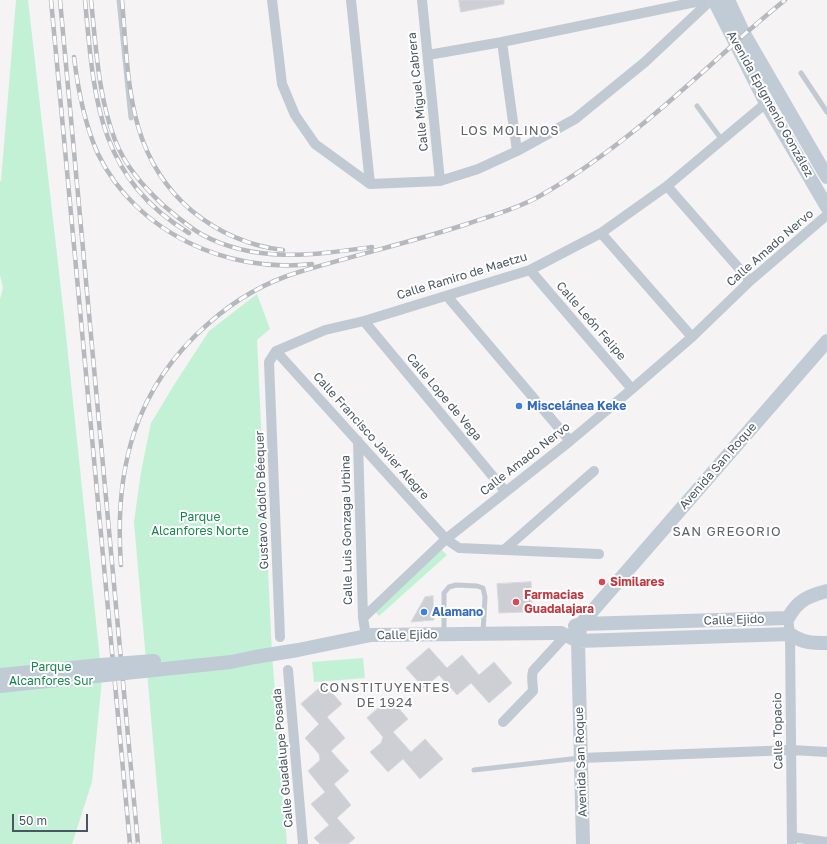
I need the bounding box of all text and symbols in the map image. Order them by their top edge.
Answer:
street label: Avenida Epigmenio González [724,28,816,180]
street label: Calle Miguel Cabrera [405,32,431,152]
district label: LOS MOLINOS [460,123,560,139]
street label: Calle Amado Nervo [724,206,816,290]
street label: Calle Ramiro de Maetzu [395,249,529,303]
street label: Calle León Felipe [553,279,629,363]
street label: Calle Lope de Vega [403,350,485,444]
street label: Calle Francisco Javier Alegre [310,369,432,503]
place label: Miscelánea Keke [527,399,626,413]
marker: Miscelánea Keke [514,401,524,411]
street label: Calle Amado Nervo [477,419,573,499]
street label: Avenida San Roque [676,420,760,512]
street label: Gustavo Adolfo Béequer [252,430,272,570]
street label: Calle Luis Gonzaga Urbina [338,455,356,605]
park label: Parque Alcanfores Norte [151,510,249,538]
district label: SAN GREGORIO [672,524,782,540]
place label: Similares [610,575,664,589]
marker: Similares [597,577,607,587]
place label: Farmacias Guadalajara [524,588,594,616]
marker: Farmacias Guadalajara [511,597,521,607]
place label: Alamano [432,605,483,619]
marker: Alamano [419,607,429,617]
street label: Calle Ejido [703,612,765,628]
street label: Calle Ejido [376,627,438,643]
park label: Parque Alcanfores Sur [9,660,93,688]
district label: CONSTITUYENTES DE 1924 [320,680,450,711]
street label: Calle Guadalupe Posada [270,688,296,828]
street label: Calle Topacio [770,692,786,770]
street label: Avenida San Roque [572,707,590,817]
scale bar [14,806,90,832]
text: 50 m [19,813,47,828]

